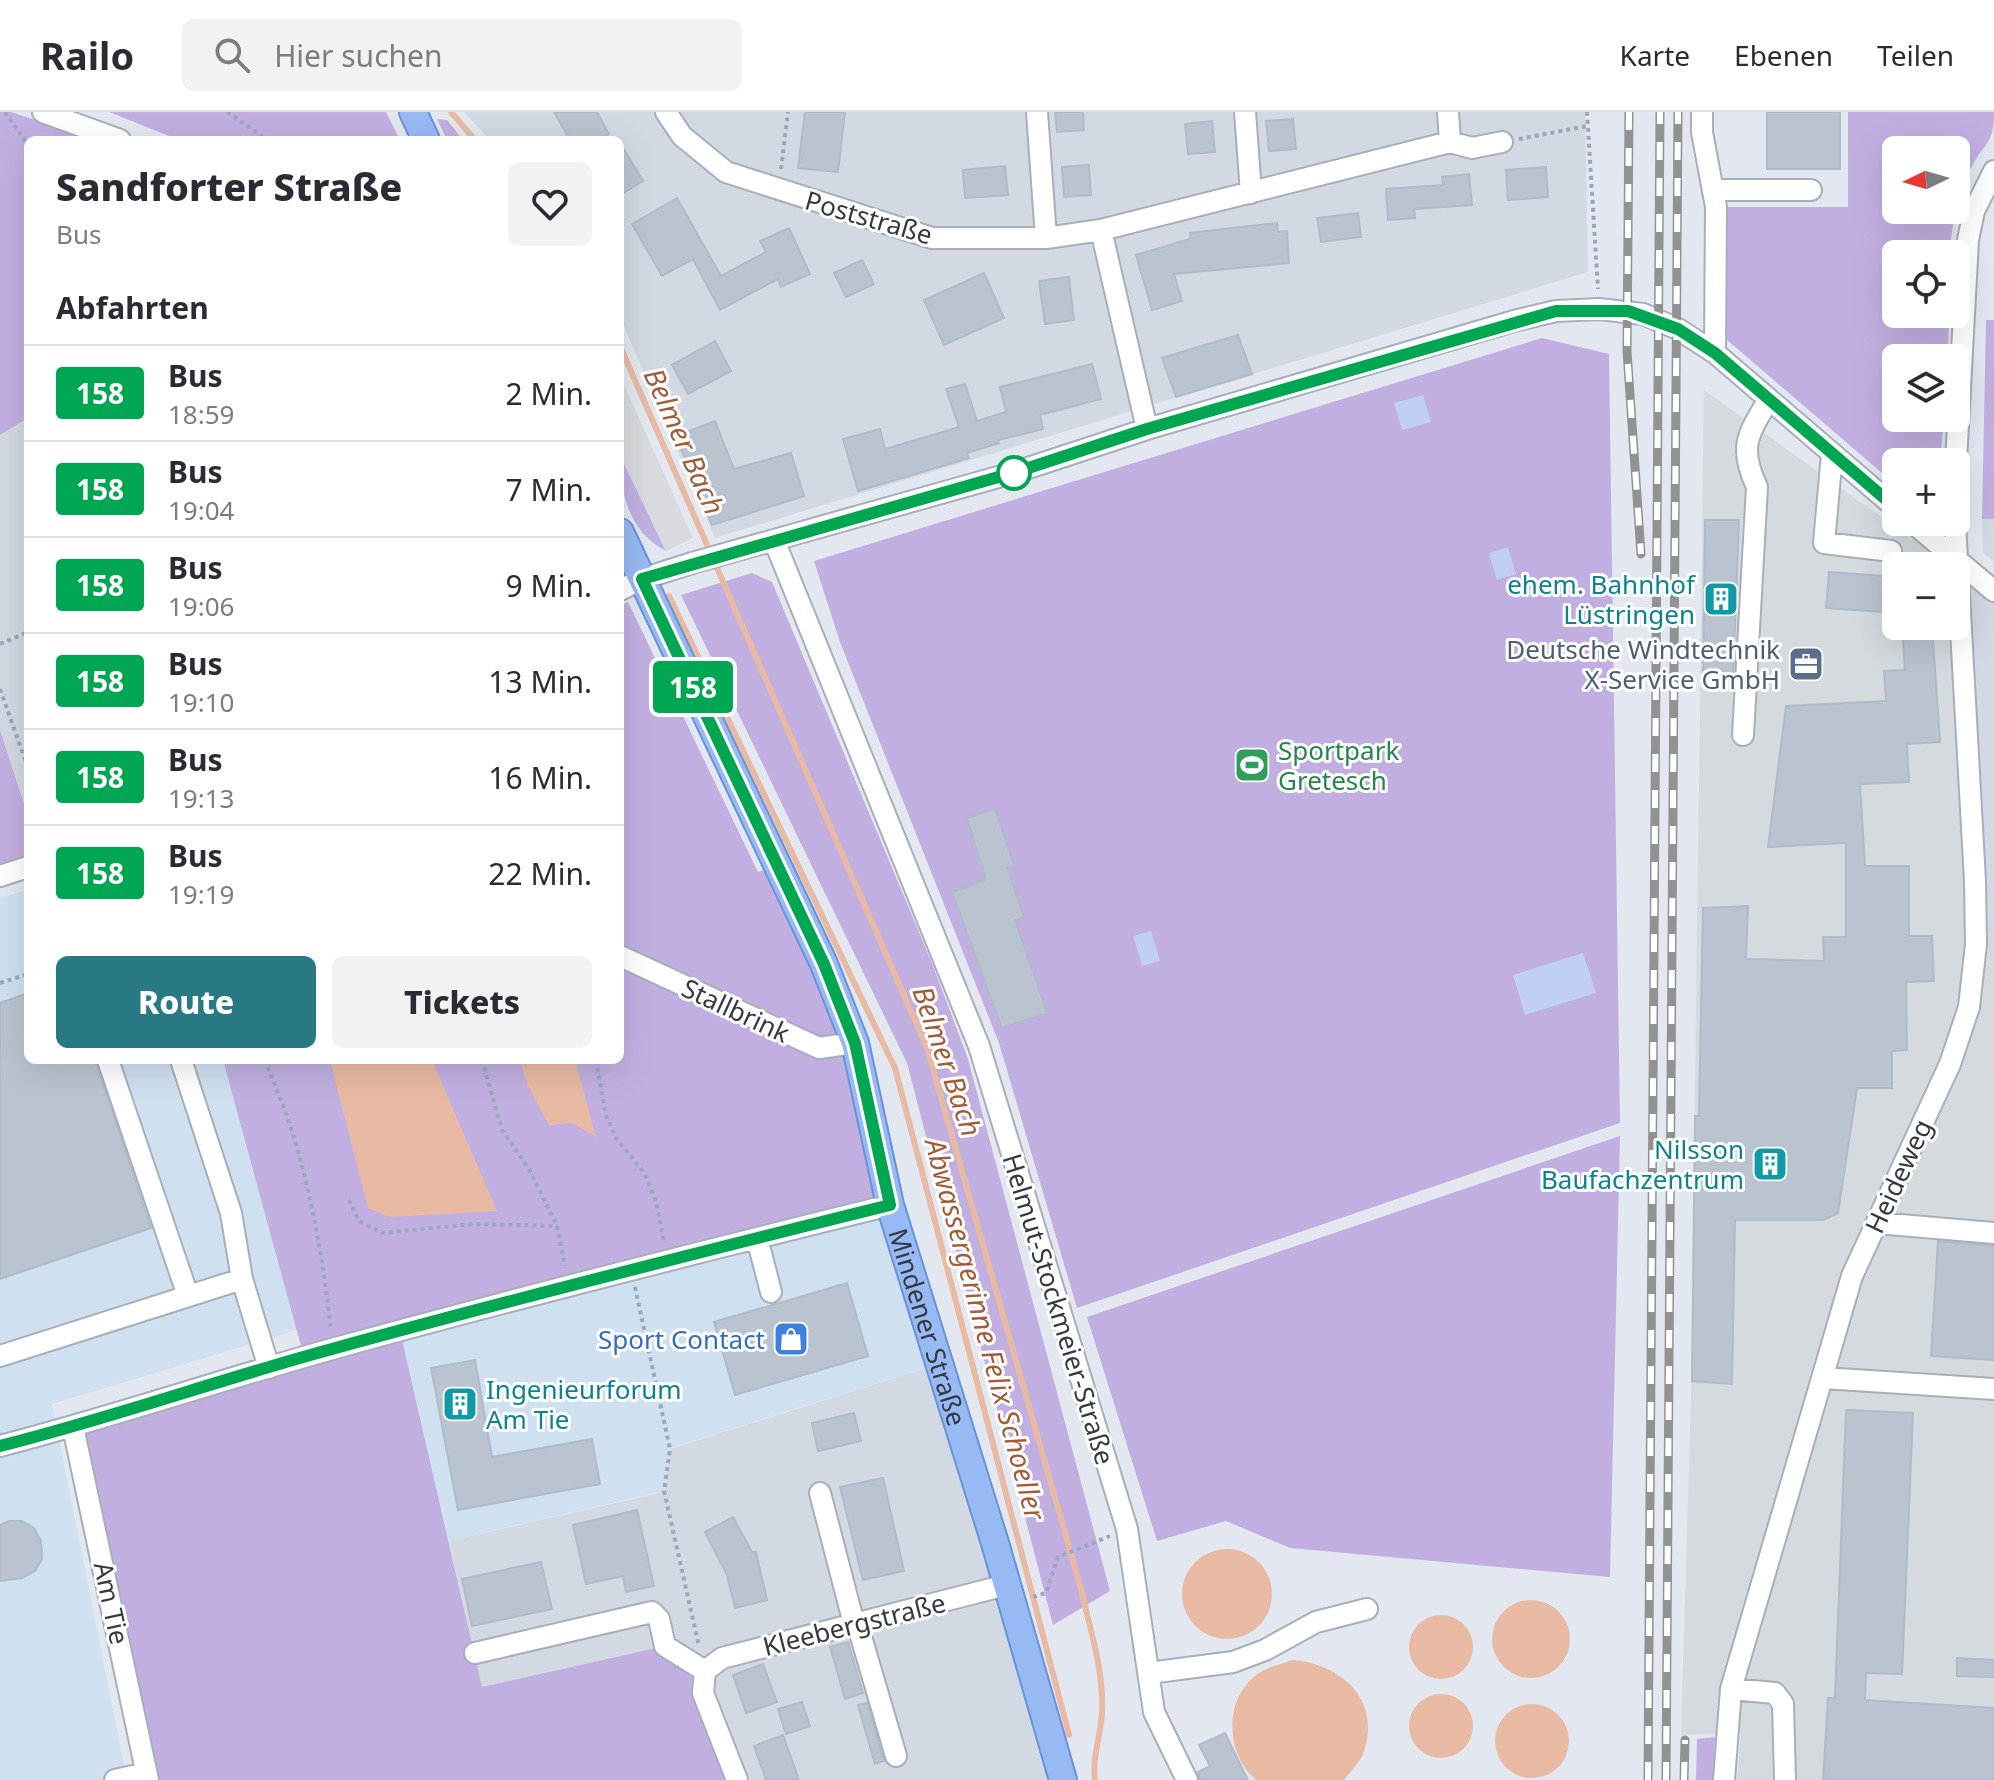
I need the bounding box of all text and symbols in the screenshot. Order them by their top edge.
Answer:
search box [182,19,742,91]
text: Railo [40,29,134,81]
icon: search [210,33,254,77]
text: Hier suchen [274,35,443,76]
text: Karte [1620,36,1690,74]
text: Ebenen [1734,36,1833,74]
text: Teilen [1877,36,1954,74]
north arrow [1882,136,1970,224]
map controls [1882,136,1970,640]
text: Sandforter Straße [56,160,402,212]
button: heart [508,162,592,246]
street label: Poststraße [801,182,937,252]
text: Bus [56,216,101,252]
button: locate [1882,240,1970,328]
text: Abfahrten [56,287,209,328]
button: layers [1882,344,1970,432]
text: Bus [168,355,223,396]
water label: Belmer Bach [636,362,734,520]
text: 2 Min. [506,373,592,414]
text: 158 [76,374,124,412]
text: 18:59 [168,396,234,432]
button: + [1882,448,1970,536]
text: Bus [168,451,223,492]
unlabelled marker [997,456,1031,490]
text: 7 Min. [506,469,592,510]
text: 158 [76,470,124,508]
text: 19:04 [168,492,234,528]
text: Bus [168,547,223,588]
button: − [1882,552,1970,640]
text: 9 Min. [506,565,592,606]
text: 158 [76,566,124,604]
place label: ehem. Bahnhof Lüstringen [1507,566,1697,632]
building icon: ehem. Bahnhof Lüstringen [1702,580,1740,618]
text: 19:06 [168,588,234,624]
place label: Deutsche Windtechnik X-Service GmbH [1506,631,1780,697]
text: Bus [168,643,223,684]
office icon: Deutsche Windtechnik X-Service GmbH [1787,645,1825,683]
text: 13 Min. [488,661,592,702]
line badge: 158 [647,661,739,713]
text: 158 [76,662,124,700]
text: 158 [669,668,717,706]
text: 19:10 [168,684,234,720]
place label: Sportpark Gretesch [1278,732,1399,798]
text: Bus [168,739,223,780]
sports icon: Sportpark Gretesch [1233,746,1271,784]
text: 16 Min. [488,757,592,798]
text: 158 [76,758,124,796]
text: 19:13 [168,780,234,816]
text: Bus [168,835,223,876]
text: 22 Min. [488,853,592,894]
text: 158 [76,854,124,892]
text: 19:19 [168,876,234,912]
button: Route [56,956,316,1048]
button: Tickets [332,956,592,1048]
street label: Stallbrink [676,969,796,1051]
water label: Belmer Bach [905,981,991,1141]
street label: Heideweg [1856,1113,1940,1239]
place label: Nilsson Baufachzentrum [1541,1131,1744,1197]
water label: Abwassergerinne Felix Schoeller [916,1132,1056,1526]
building icon: Nilsson Baufachzentrum [1751,1145,1789,1183]
street label: Helmut-Stockmeier-Straße [994,1149,1124,1469]
street label: Mindener Straße [880,1224,975,1430]
shop icon: Sport Contact [772,1320,810,1358]
place label: Sport Contact [598,1321,765,1357]
place label: Ingenieurforum Am Tie [486,1371,682,1437]
building icon: Ingenieurforum Am Tie [441,1385,479,1423]
street label: Am Tie [86,1558,138,1648]
street label: Kleebergstraße [759,1584,949,1664]

